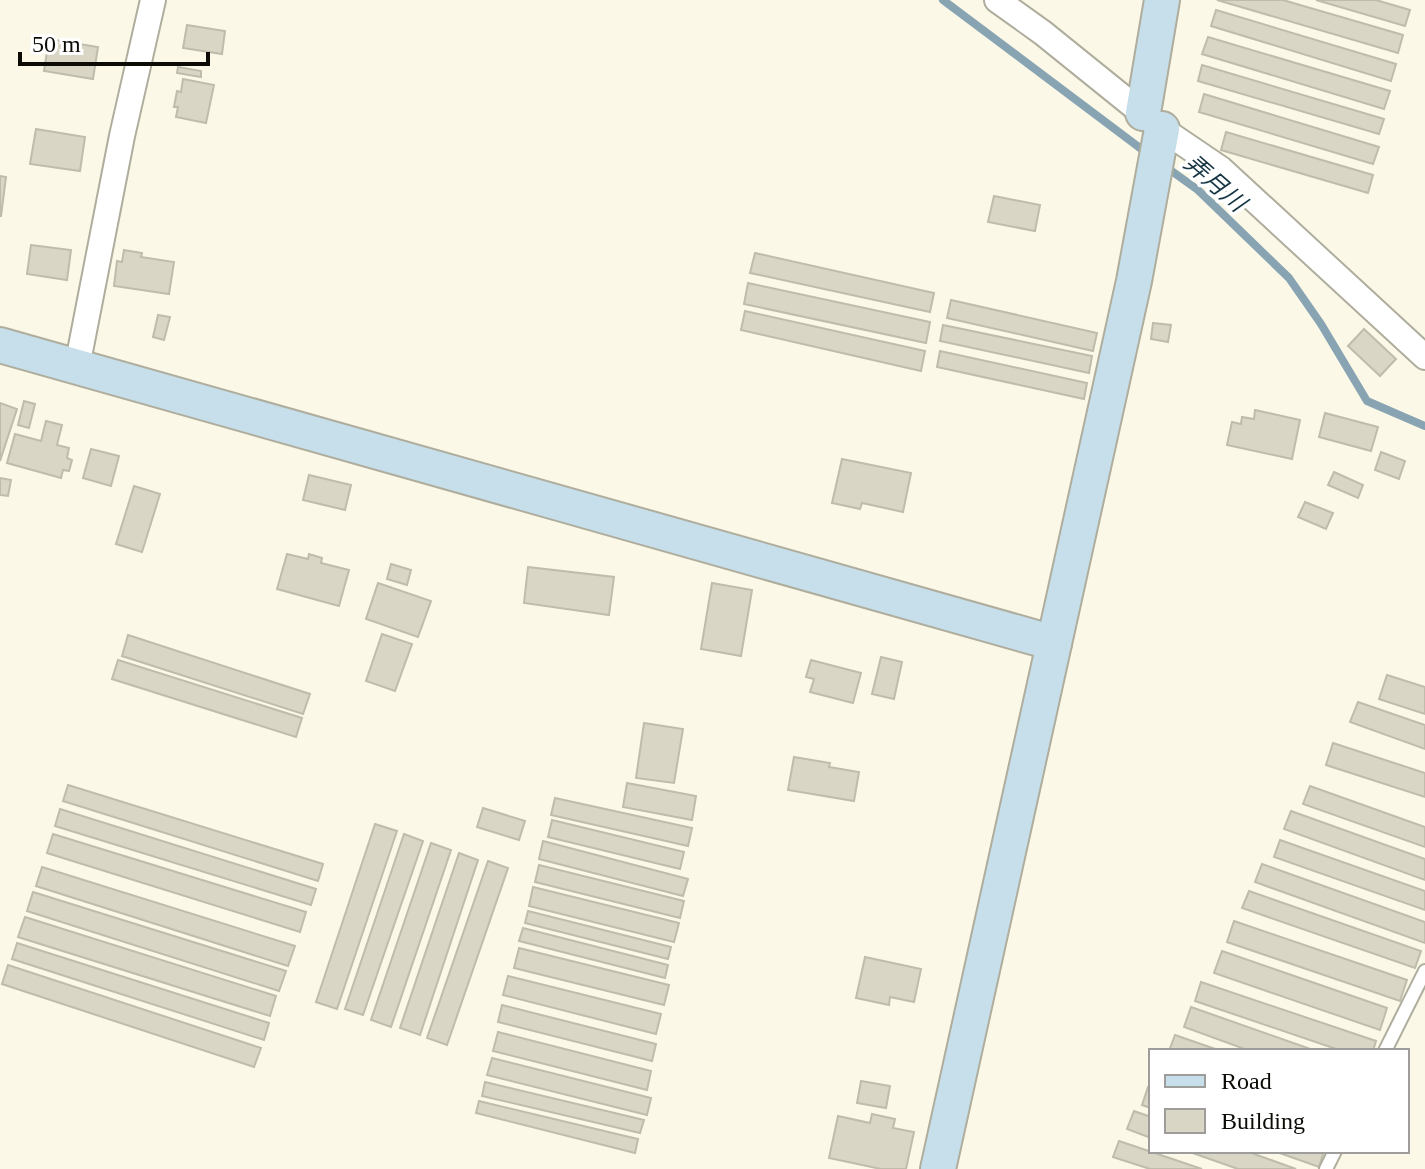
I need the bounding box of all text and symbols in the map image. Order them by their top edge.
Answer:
scale bar [20,16,208,66]
text: 50 m [32,31,81,57]
water label: 弄月川 [1179,150,1253,218]
legend [1149,1049,1409,1153]
text: Road [1221,1068,1272,1094]
text: Building [1221,1108,1305,1134]

